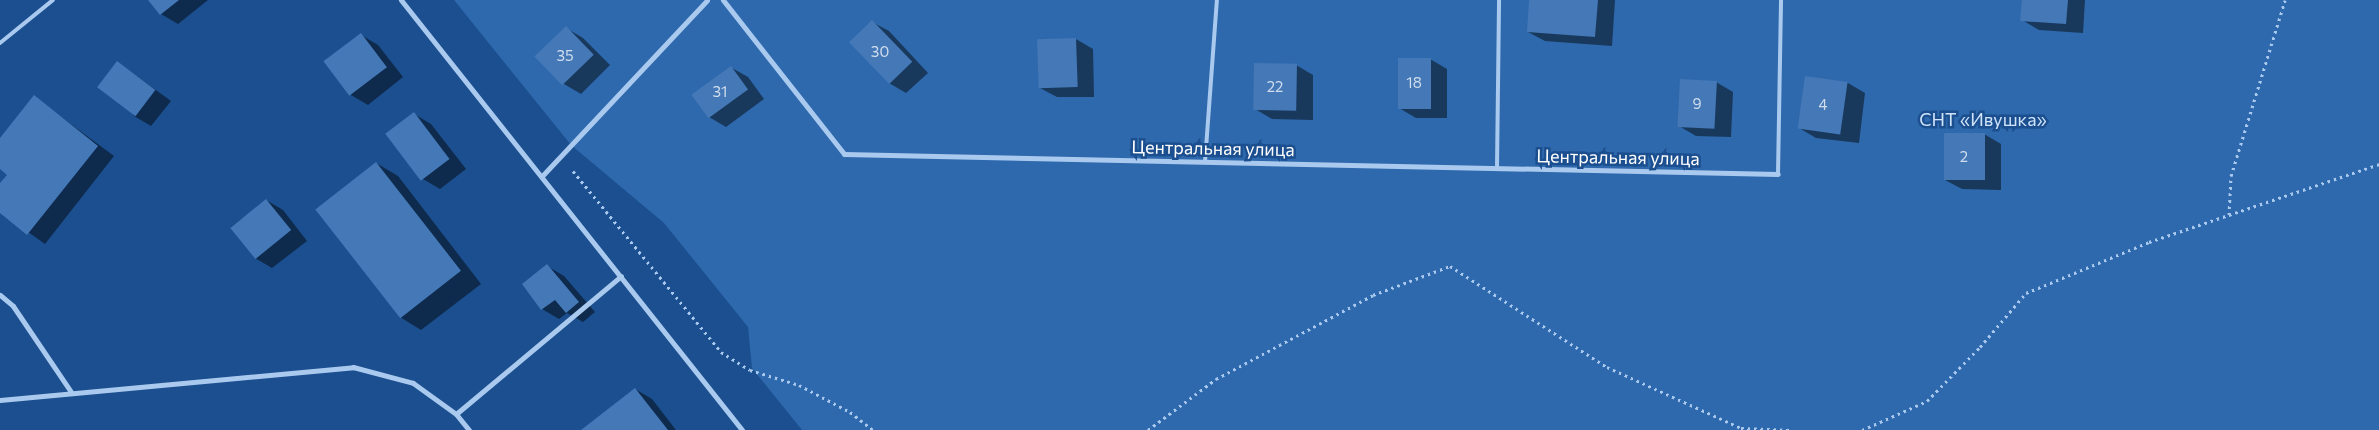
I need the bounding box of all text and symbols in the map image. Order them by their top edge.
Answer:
house number: 30 [871,43,889,61]
house number: 35 [556,47,574,65]
house number: 18 [1406,74,1422,92]
house number: 22 [1267,78,1283,96]
house number: 31 [713,83,727,101]
house number: 9 [1692,95,1702,113]
house number: 4 [1819,96,1827,114]
park label: СНТ «Ивушка» [1919,108,2047,130]
street label: Центральная улица [1131,136,1295,160]
street label: Центральная улица [1536,145,1700,169]
house number: 2 [1960,148,1968,166]

